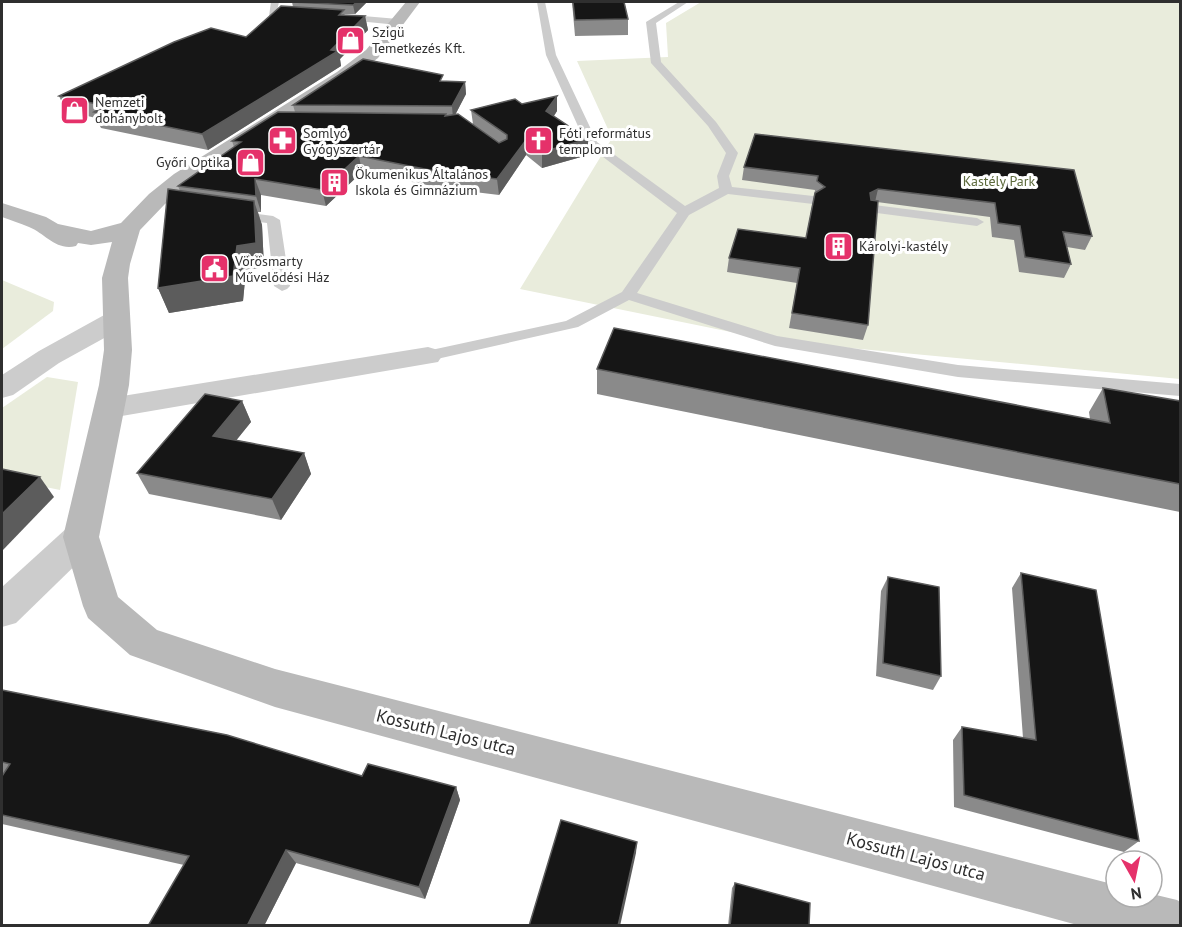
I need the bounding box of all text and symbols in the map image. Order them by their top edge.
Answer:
place label: Szigü Temetkezés Kft. [372,23,465,57]
shop icon: Szigü Temetkezés Kft. [335,24,367,56]
place label: Nemzeti dohánybolt [95,93,163,127]
shop icon: Nemzeti dohánybolt [58,94,90,126]
place label: Somlyó Gyógyszertár [303,124,380,158]
place label: Fóti református templom [559,124,651,158]
pharmacy icon: Somlyó Gyógyszertár [266,125,298,157]
church icon: Fóti református templom [522,125,554,157]
shop icon: Győri Optika [235,146,267,178]
place label: Győri Optika [156,153,230,171]
place label: Ökumenikus Általános Iskola és Gimnázium [355,165,488,199]
building icon: Ökumenikus Általános Iskola és Gimnázium [318,166,350,198]
park label: Kastély Park [963,172,1035,190]
building icon: Károlyi-kastély [822,230,854,262]
place label: Károlyi-kastély [859,237,948,255]
place label: Vörösmarty Művelődési Ház [234,252,330,286]
public building icon: Vörösmarty Művelődési Ház [198,253,230,285]
street label: Kossuth Lajos utca [374,704,518,760]
street label: Kossuth Lajos utca [844,826,988,886]
north arrow [1104,849,1164,909]
text: N [1130,883,1143,905]

